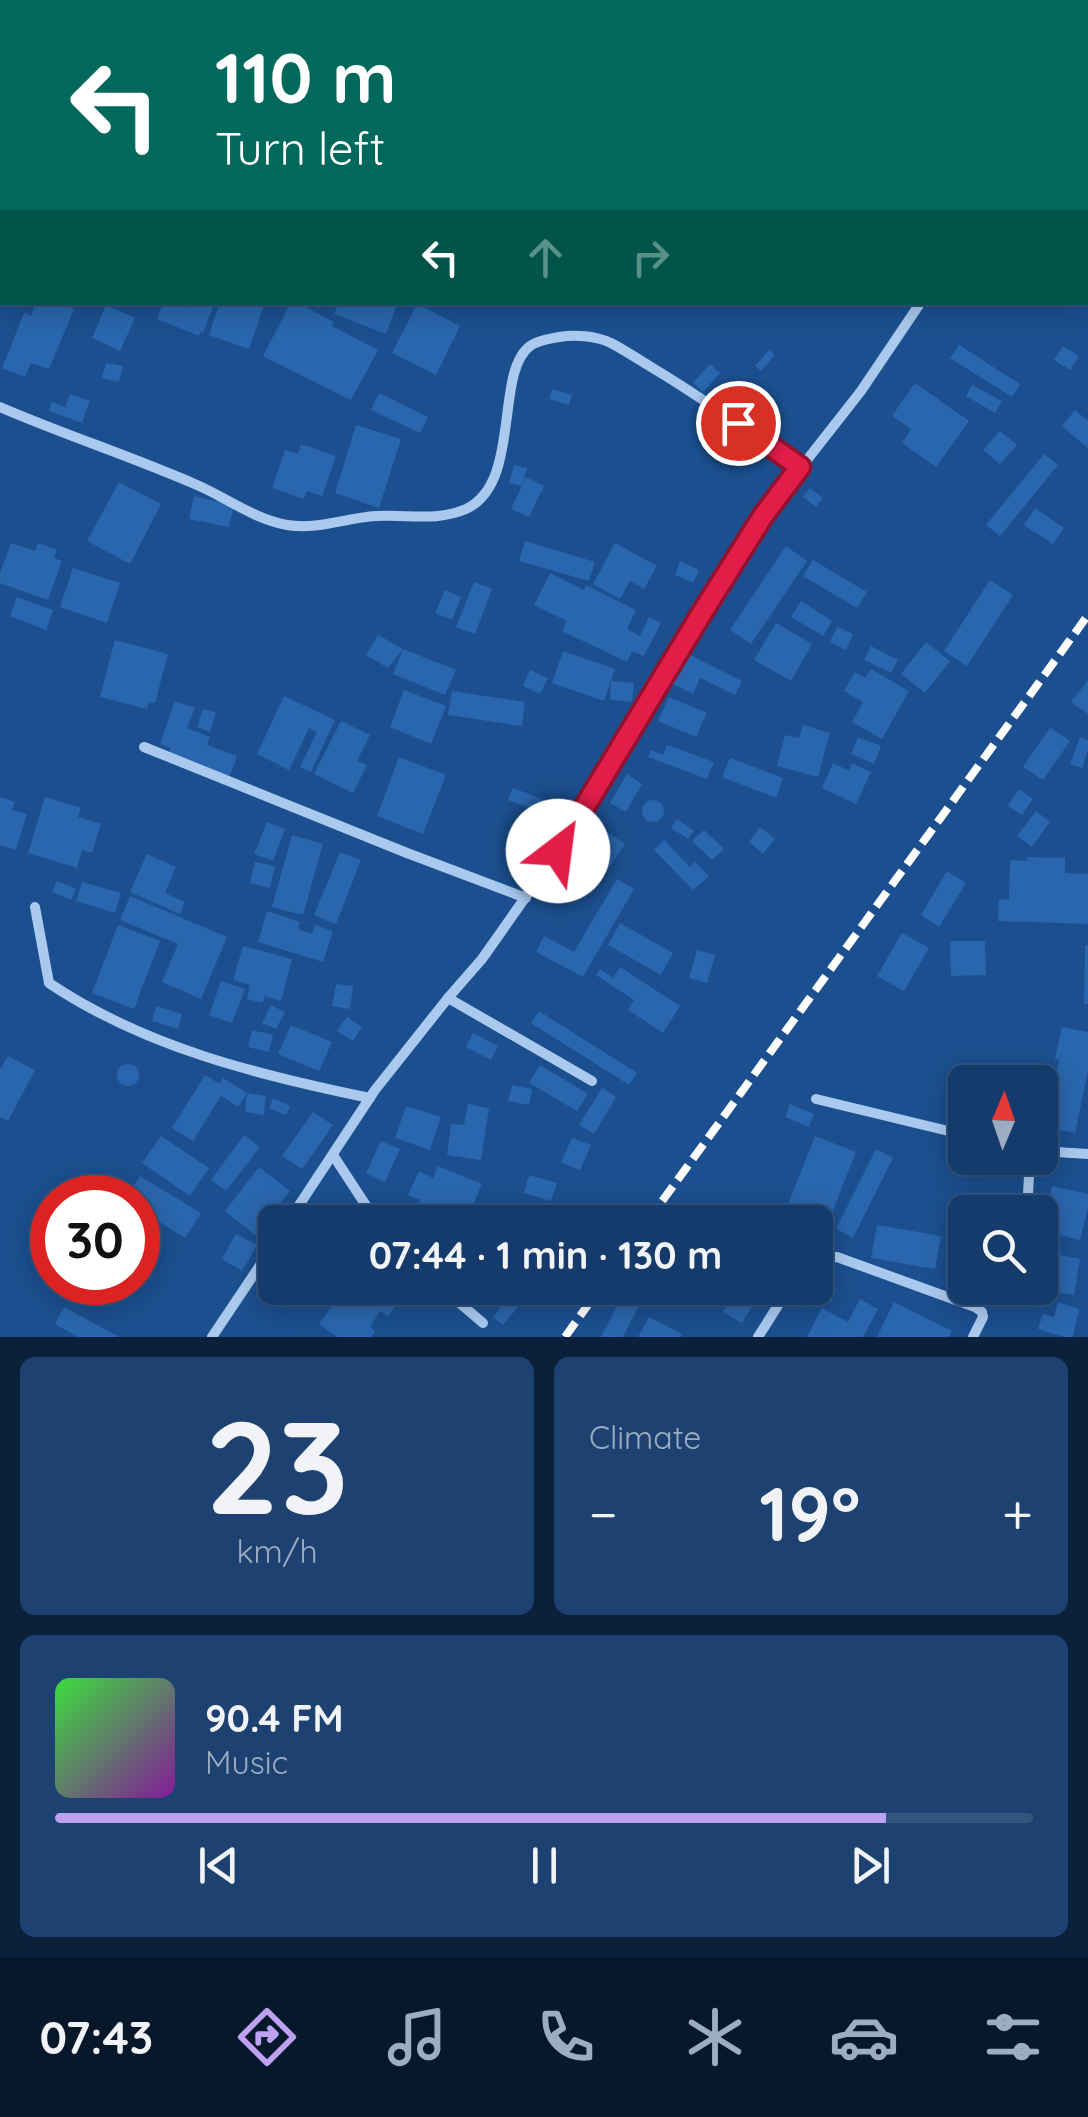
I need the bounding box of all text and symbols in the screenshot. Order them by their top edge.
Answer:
text: 110 m [215,33,397,121]
icon: left [50,40,180,170]
text: Turn left [215,120,385,176]
icon: left [413,230,468,285]
icon: ahead [518,230,573,285]
icon: right [623,230,678,285]
pin [696,381,781,466]
icon: arrive [711,396,766,451]
position arrow [506,799,610,903]
north arrow [948,1065,1058,1175]
map controls [948,1065,1058,1305]
speed limit sign: 30 [30,1175,160,1305]
button: search [948,1195,1058,1305]
text: 07:44 · 1 min · 130 m [369,1231,722,1279]
text: 23 [205,1384,349,1547]
text: Climate [589,1417,701,1457]
text: 19° [759,1466,860,1560]
text: − [589,1479,618,1548]
text: + [1002,1479,1033,1548]
text: km/h [236,1531,318,1571]
text: 90.4 FM [205,1694,344,1742]
text: Music [205,1742,288,1782]
icon: previous [191,1838,246,1893]
icon: pause [517,1838,572,1893]
icon: next [843,1838,898,1893]
icon: directions [232,2002,302,2072]
icon: music [382,2002,452,2072]
icon: phone [531,2002,601,2072]
icon: climate [680,2002,750,2072]
icon: car [829,2002,899,2072]
icon: filters [978,2002,1048,2072]
text: 07:43 [40,2009,153,2065]

